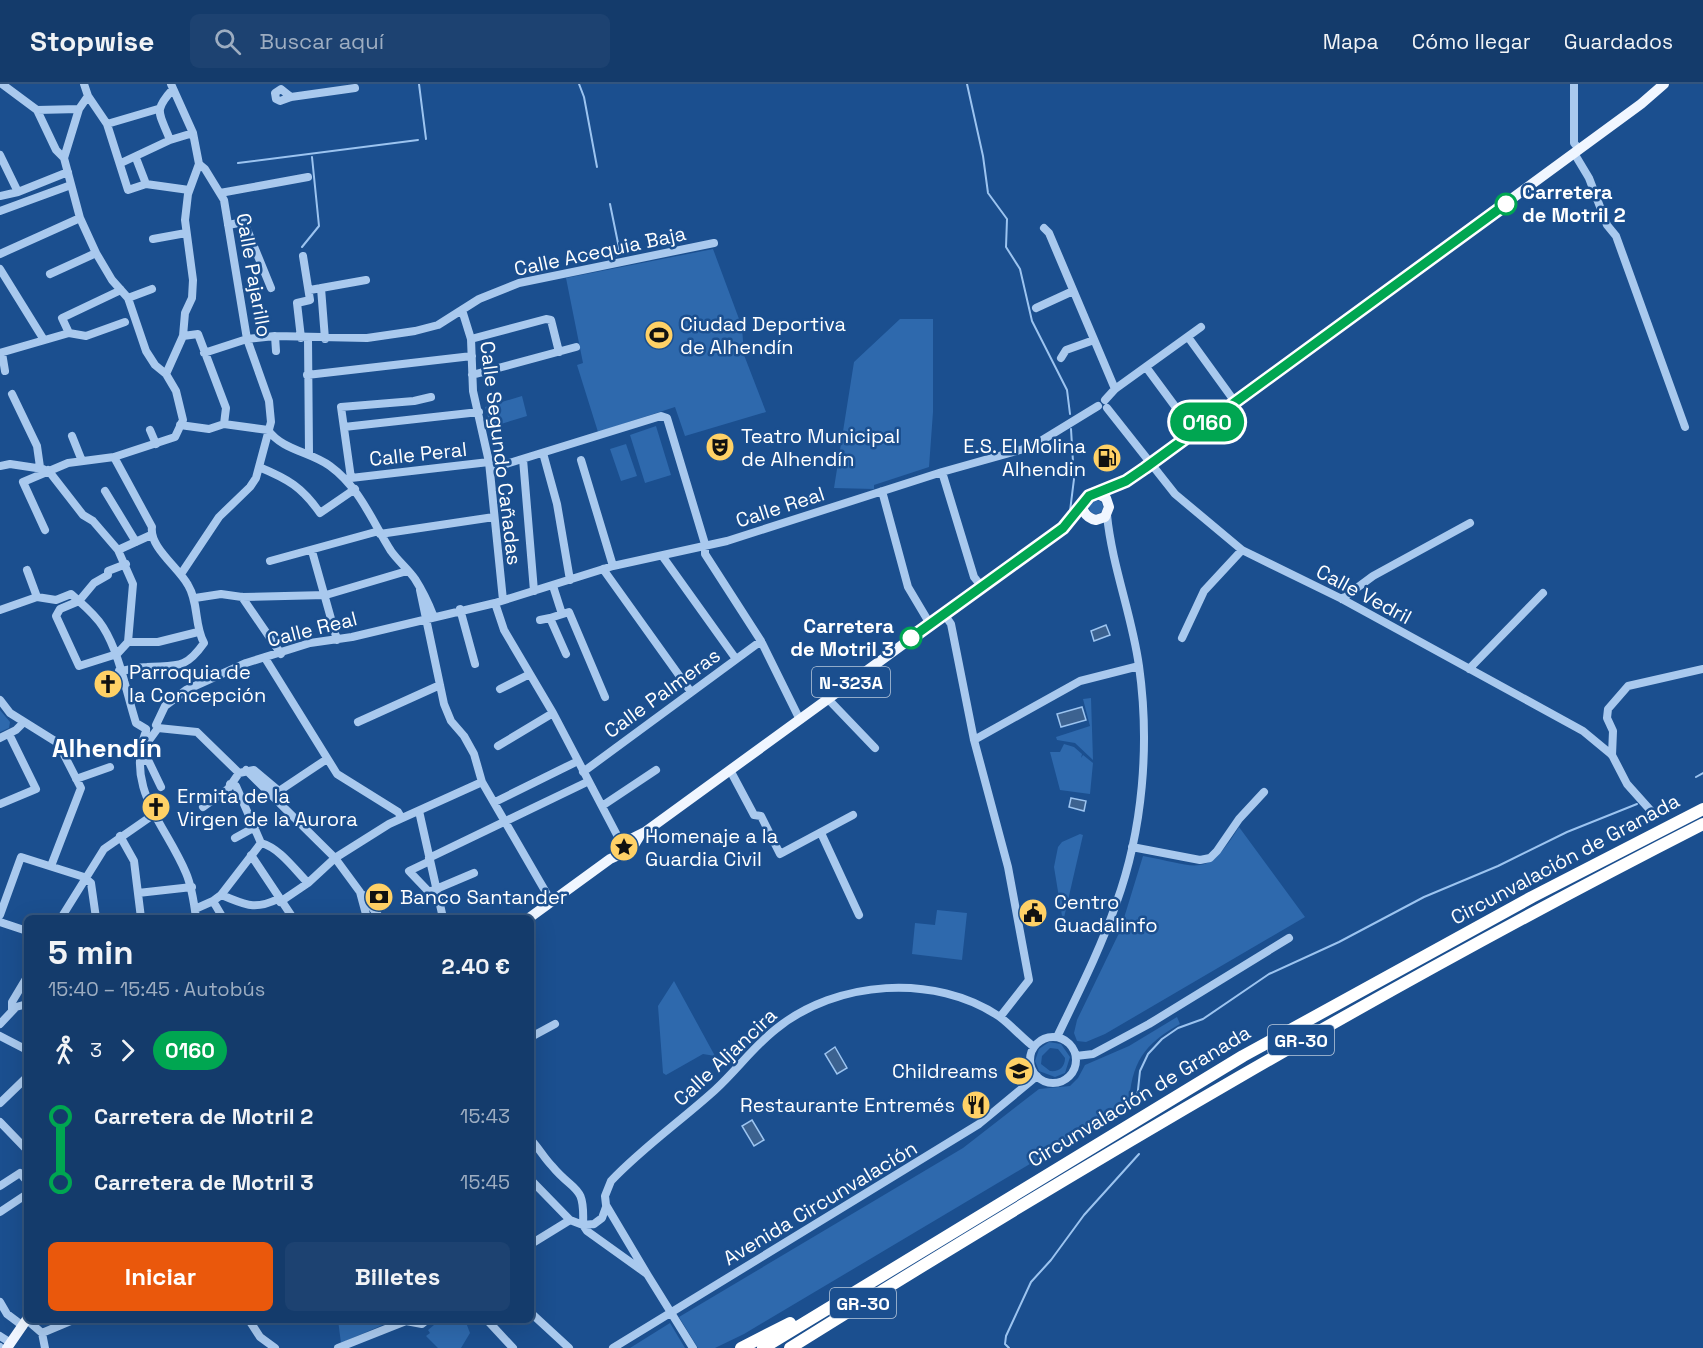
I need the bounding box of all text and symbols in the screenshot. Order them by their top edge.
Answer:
search box [190,14,610,68]
text: Stopwise [30,23,154,59]
icon: search [211,25,244,58]
text: Buscar aquí [259,27,384,55]
text: Mapa [1323,28,1379,55]
text: Cómo llegar [1412,28,1531,55]
text: Guardados [1564,28,1673,55]
place label: Carretera de Motril 2 [1522,179,1626,228]
marker: Carretera de Motril 2 [1495,193,1517,215]
street label: Calle Pajarillo [230,211,278,339]
street label: Calle Acequia Baja [512,220,688,282]
place label: Ciudad Deportiva de Alhendín [680,311,846,360]
sports icon: Ciudad Deportiva de Alhendín [643,319,675,351]
street label: Calle Segundo Cañadas [474,339,528,567]
line badge: 0160 [1165,402,1249,442]
text: 0160 [1182,409,1232,436]
place label: Teatro Municipal de Alhendín [741,423,900,472]
theatre icon: Teatro Municipal de Alhendín [704,431,736,463]
place label: E.S. El Molina Alhendin [963,433,1086,482]
street label: Calle Peral [368,436,468,472]
fuel station icon: E.S. El Molina Alhendin [1091,442,1123,474]
street label: Calle Real [732,480,828,534]
street label: Calle Vedril [1312,558,1416,630]
street label: Calle Real [264,605,360,653]
place label: Carretera de Motril 3 [790,613,894,662]
marker: Carretera de Motril 3 [900,627,922,649]
street label: Calle Palmeras [599,642,725,744]
place label: Parroquia de la Concepción [129,659,266,708]
road number: N-323A [812,667,890,697]
church icon: Parroquia de la Concepción [92,668,124,700]
district label: Alhendín [52,731,162,765]
place label: Ermita de la Virgen de la Aurora [177,783,358,832]
street label: Circunvalación de Granada [1446,788,1684,930]
church icon: Ermita de la Virgen de la Aurora [140,791,172,823]
place label: Homenaje a la Guardia Civil [645,823,778,872]
place icon: Homenaje a la Guardia Civil [608,831,640,863]
bank icon: Banco Santander [363,881,395,913]
place label: Banco Santander [400,884,567,910]
place label: Centro Guadalinfo [1054,889,1158,938]
public building icon: Centro Guadalinfo [1017,897,1049,929]
text: 5 min [48,932,133,974]
text: 2.40 € [442,952,510,980]
text: 15:40 – 15:45 · Autobús [48,976,265,1002]
street label: Calle Aljancira [668,1002,782,1112]
street label: Circunvalación de Granada [1023,1019,1255,1173]
road number: GR-30 [1268,1025,1334,1055]
icon: walk [48,1034,81,1067]
icon: forward [111,1034,144,1067]
text: 3 [90,1037,102,1063]
text: 0160 [165,1037,215,1064]
school or university icon: Childreams [1003,1055,1035,1087]
place label: Childreams [892,1058,998,1084]
restaurant icon: Restaurante Entremés [960,1089,992,1121]
place label: Restaurante Entremés [740,1092,955,1118]
text: Carretera de Motril 2 [94,1102,313,1130]
text: 15:43 [460,1103,510,1129]
street label: Avenida Circunvalación [718,1135,922,1271]
text: Carretera de Motril 3 [94,1168,314,1196]
text: 15:45 [460,1169,510,1195]
button: Iniciar [48,1242,273,1311]
button: Billetes [285,1242,510,1311]
road number: GR-30 [830,1288,896,1318]

